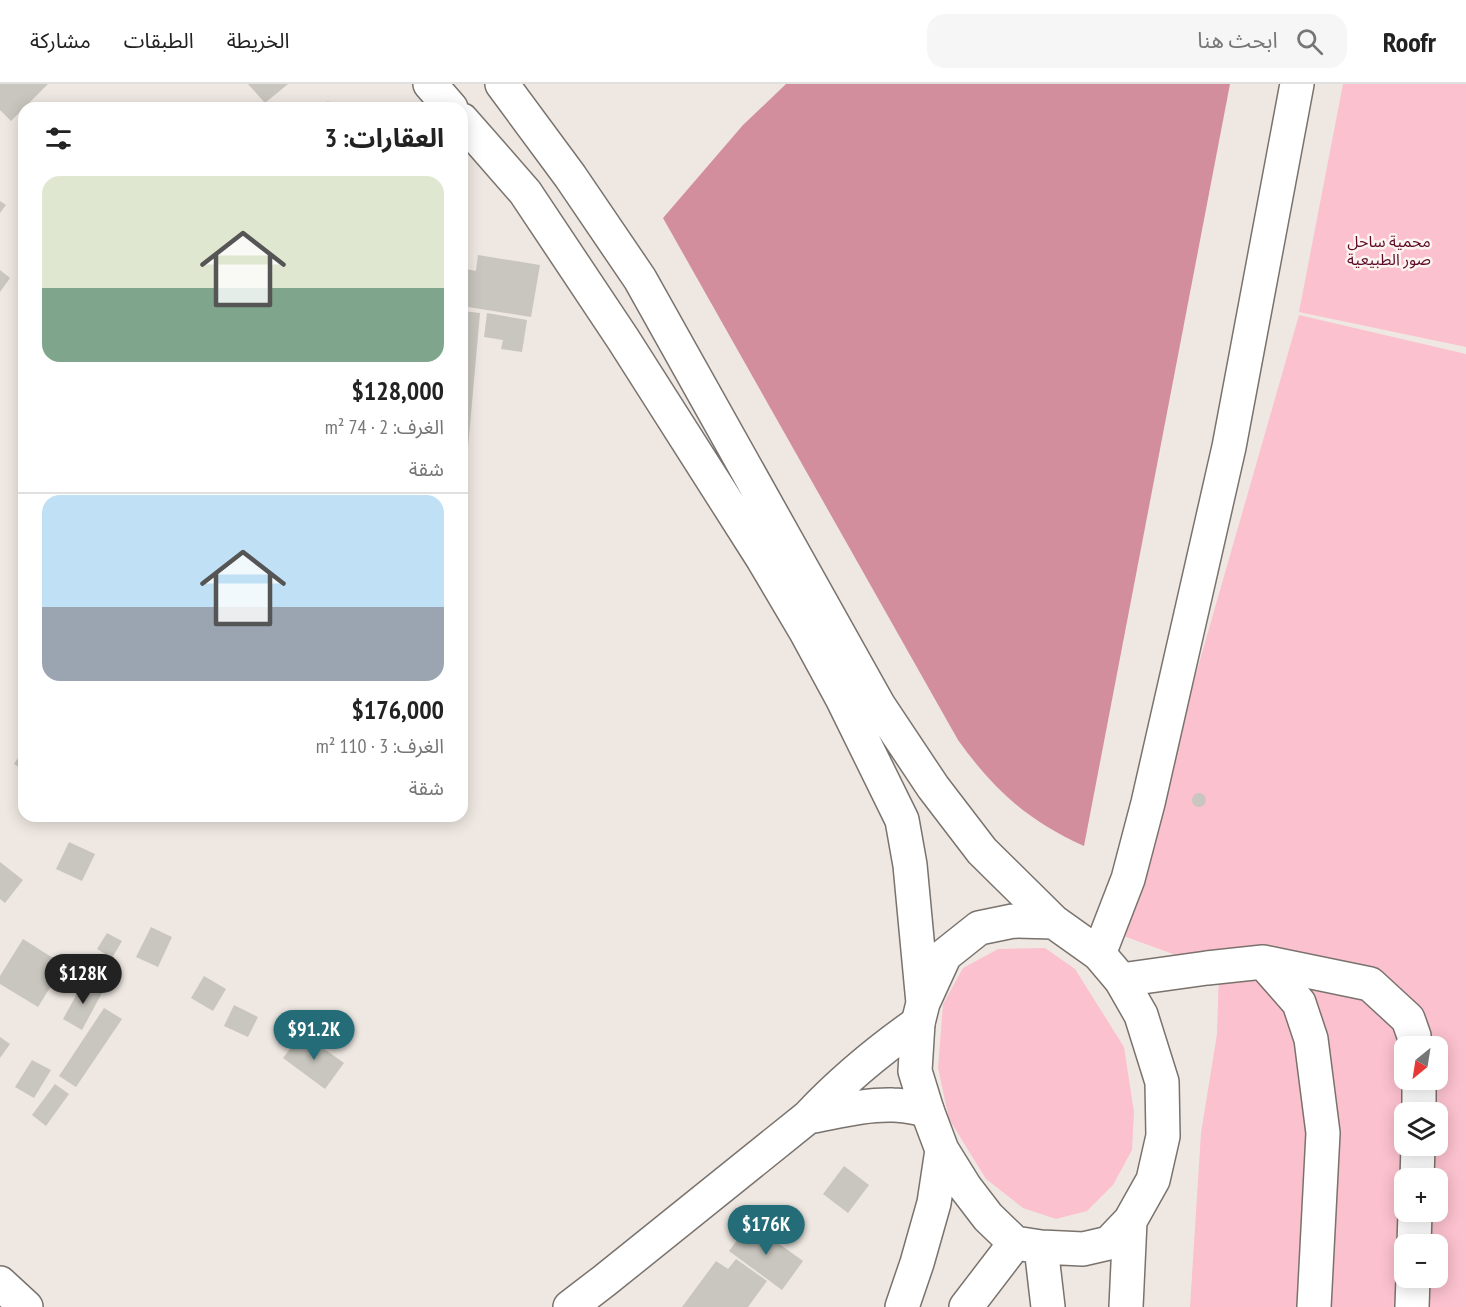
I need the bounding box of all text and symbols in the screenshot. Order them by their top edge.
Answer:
search box [927,14,1347,68]
text: Roofr [1383,23,1436,60]
icon: search [1293,25,1326,58]
text: ابحث هنا [1197,26,1278,54]
text: مشاركة [30,27,91,54]
text: الطبقات [124,27,194,54]
text: الخريطة [227,27,290,54]
text: العقارات: 3 [325,121,444,154]
icon: filters [42,122,75,155]
icon: home [189,215,297,323]
park label: محمية ساحل صور الطبيعية [1347,231,1431,269]
text: $128,000 [351,374,444,407]
text: الغرف: 2 · 74 m² [325,414,444,440]
text: شقة [409,456,444,482]
icon: home [189,534,297,642]
text: $176,000 [351,693,444,726]
text: الغرف: 3 · 110 m² [316,733,444,759]
text: شقة [409,775,444,801]
pin: $128K [41,954,125,1005]
text: $128K [59,960,107,986]
pin: $91.2K [265,1010,363,1061]
text: $91.2K [288,1016,340,1042]
north arrow [1394,1036,1448,1090]
map controls [1394,1036,1448,1288]
button: layers [1394,1102,1448,1156]
button: + [1394,1168,1448,1222]
pin: $176K [724,1205,808,1256]
text: $176K [742,1211,790,1237]
button: − [1394,1234,1448,1288]

